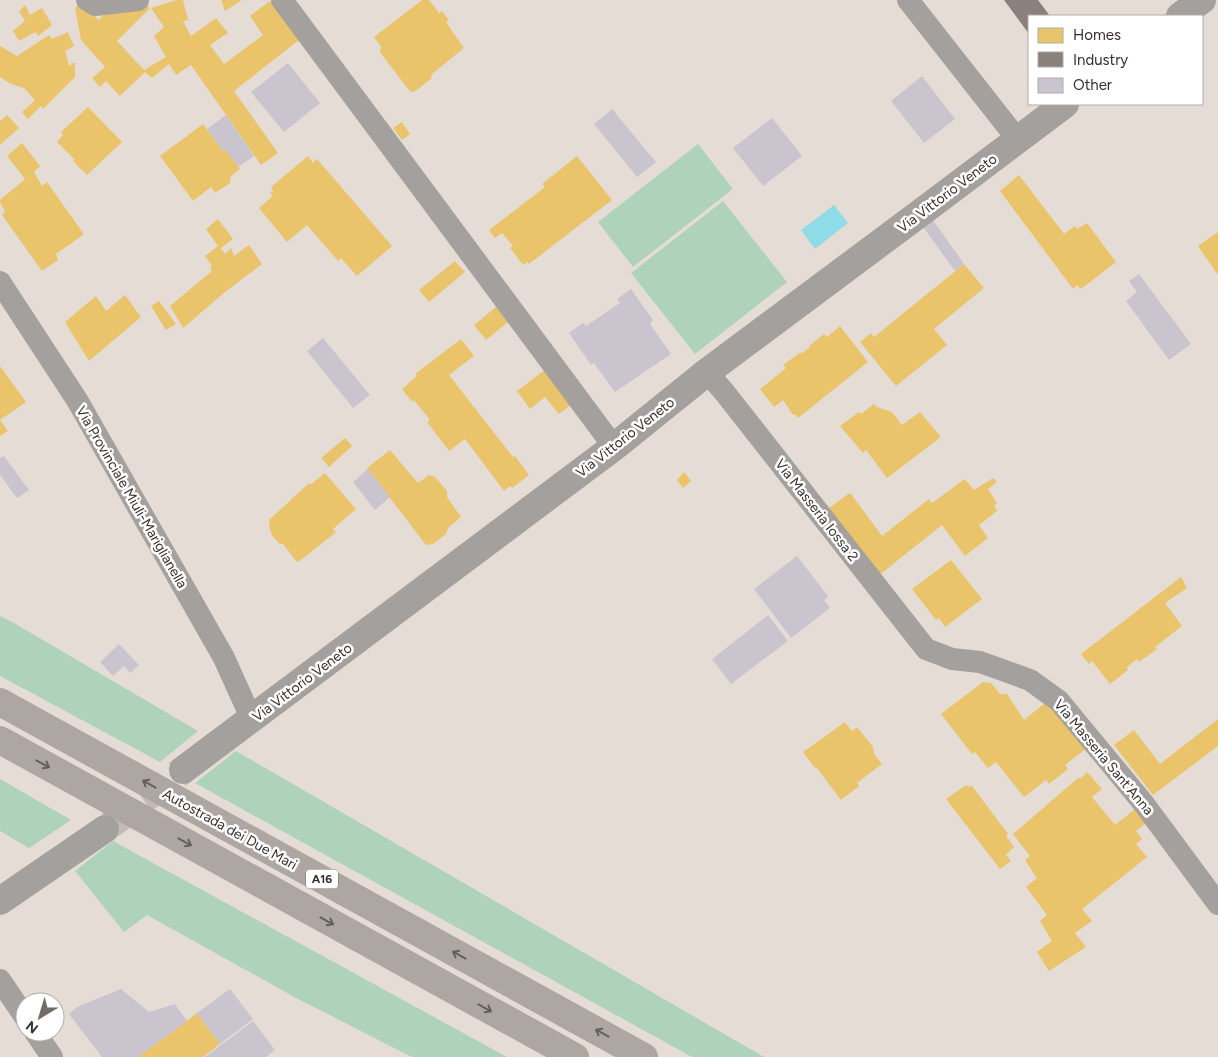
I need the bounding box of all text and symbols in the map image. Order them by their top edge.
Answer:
legend [1028,15,1203,105]
text: Homes [1073,26,1121,44]
text: Industry [1073,51,1128,69]
text: Other [1073,76,1112,94]
street label: Via Vittorio Veneto [894,150,1000,236]
street label: Via Vittorio Veneto [573,394,678,481]
street label: Via Provinciale Miuli-Mariglianella [72,403,191,591]
street label: Via Masseria Iossa 2 [771,456,862,565]
street label: Via Vittorio Veneto [249,639,355,725]
street label: Via Masseria Sant'Anna [1050,696,1157,819]
one-way arrow [35,759,50,769]
one-way arrow [142,778,156,788]
street label: Autostrada dei Due Mari [160,785,300,874]
one-way arrow [177,838,192,848]
road number: A16 [306,870,338,889]
one-way arrow [320,916,335,926]
one-way arrow [452,950,467,960]
north arrow [15,992,65,1042]
one-way arrow [477,1003,492,1013]
text: N [23,1017,42,1037]
one-way arrow [595,1028,609,1038]

